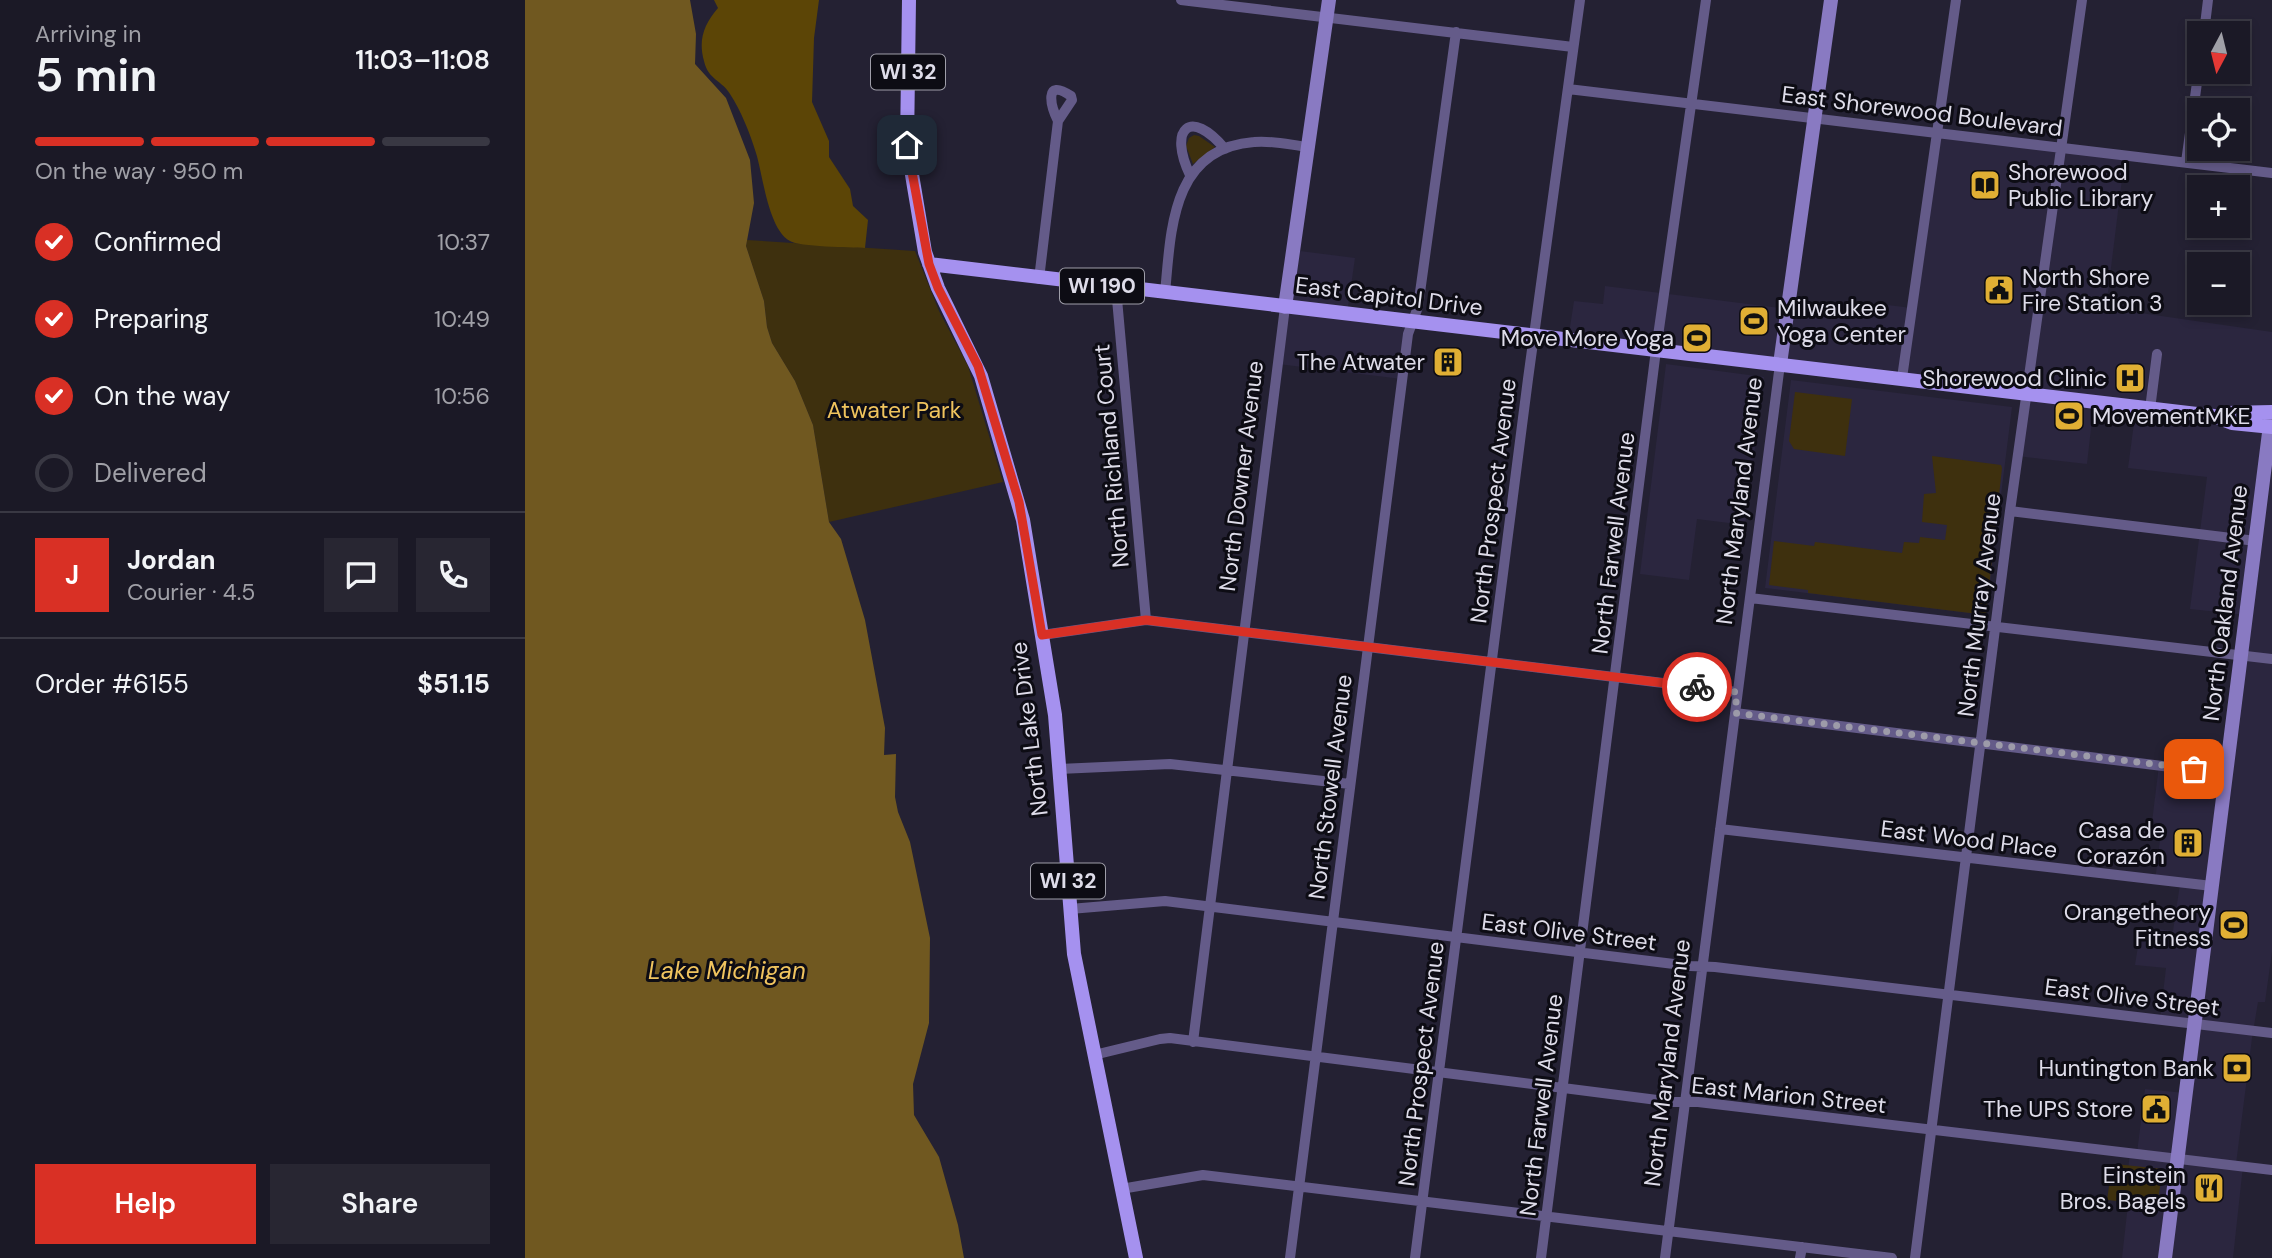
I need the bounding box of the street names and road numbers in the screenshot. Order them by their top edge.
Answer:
road number: WI 32 [871,55,945,90]
street label: East Shorewood Boulevard [1780,79,2064,143]
road number: WI 190 [1060,268,1144,304]
street label: East Capitol Drive [1294,270,1484,322]
street label: North Richland Court [1086,343,1136,569]
street label: North Downer Avenue [1212,359,1270,593]
street label: North Maryland Avenue [1709,376,1769,626]
street label: North Prospect Avenue [1463,377,1523,625]
street label: North Farwell Avenue [1584,430,1642,656]
street label: North Oakland Avenue [2196,483,2254,723]
street label: North Murray Avenue [1950,491,2008,719]
street label: North Lake Drive [1003,640,1055,818]
street label: North Stowell Avenue [1301,673,1359,901]
street label: East Wood Place [1879,813,2059,865]
road number: WI 32 [1031,864,1105,898]
street label: East Olive Street [1480,906,1658,958]
street label: North Maryland Avenue [1637,938,1697,1188]
street label: North Prospect Avenue [1391,940,1451,1188]
street label: East Olive Street [2043,971,2221,1023]
street label: North Farwell Avenue [1512,992,1570,1218]
street label: East Marion Street [1690,1070,1888,1120]

